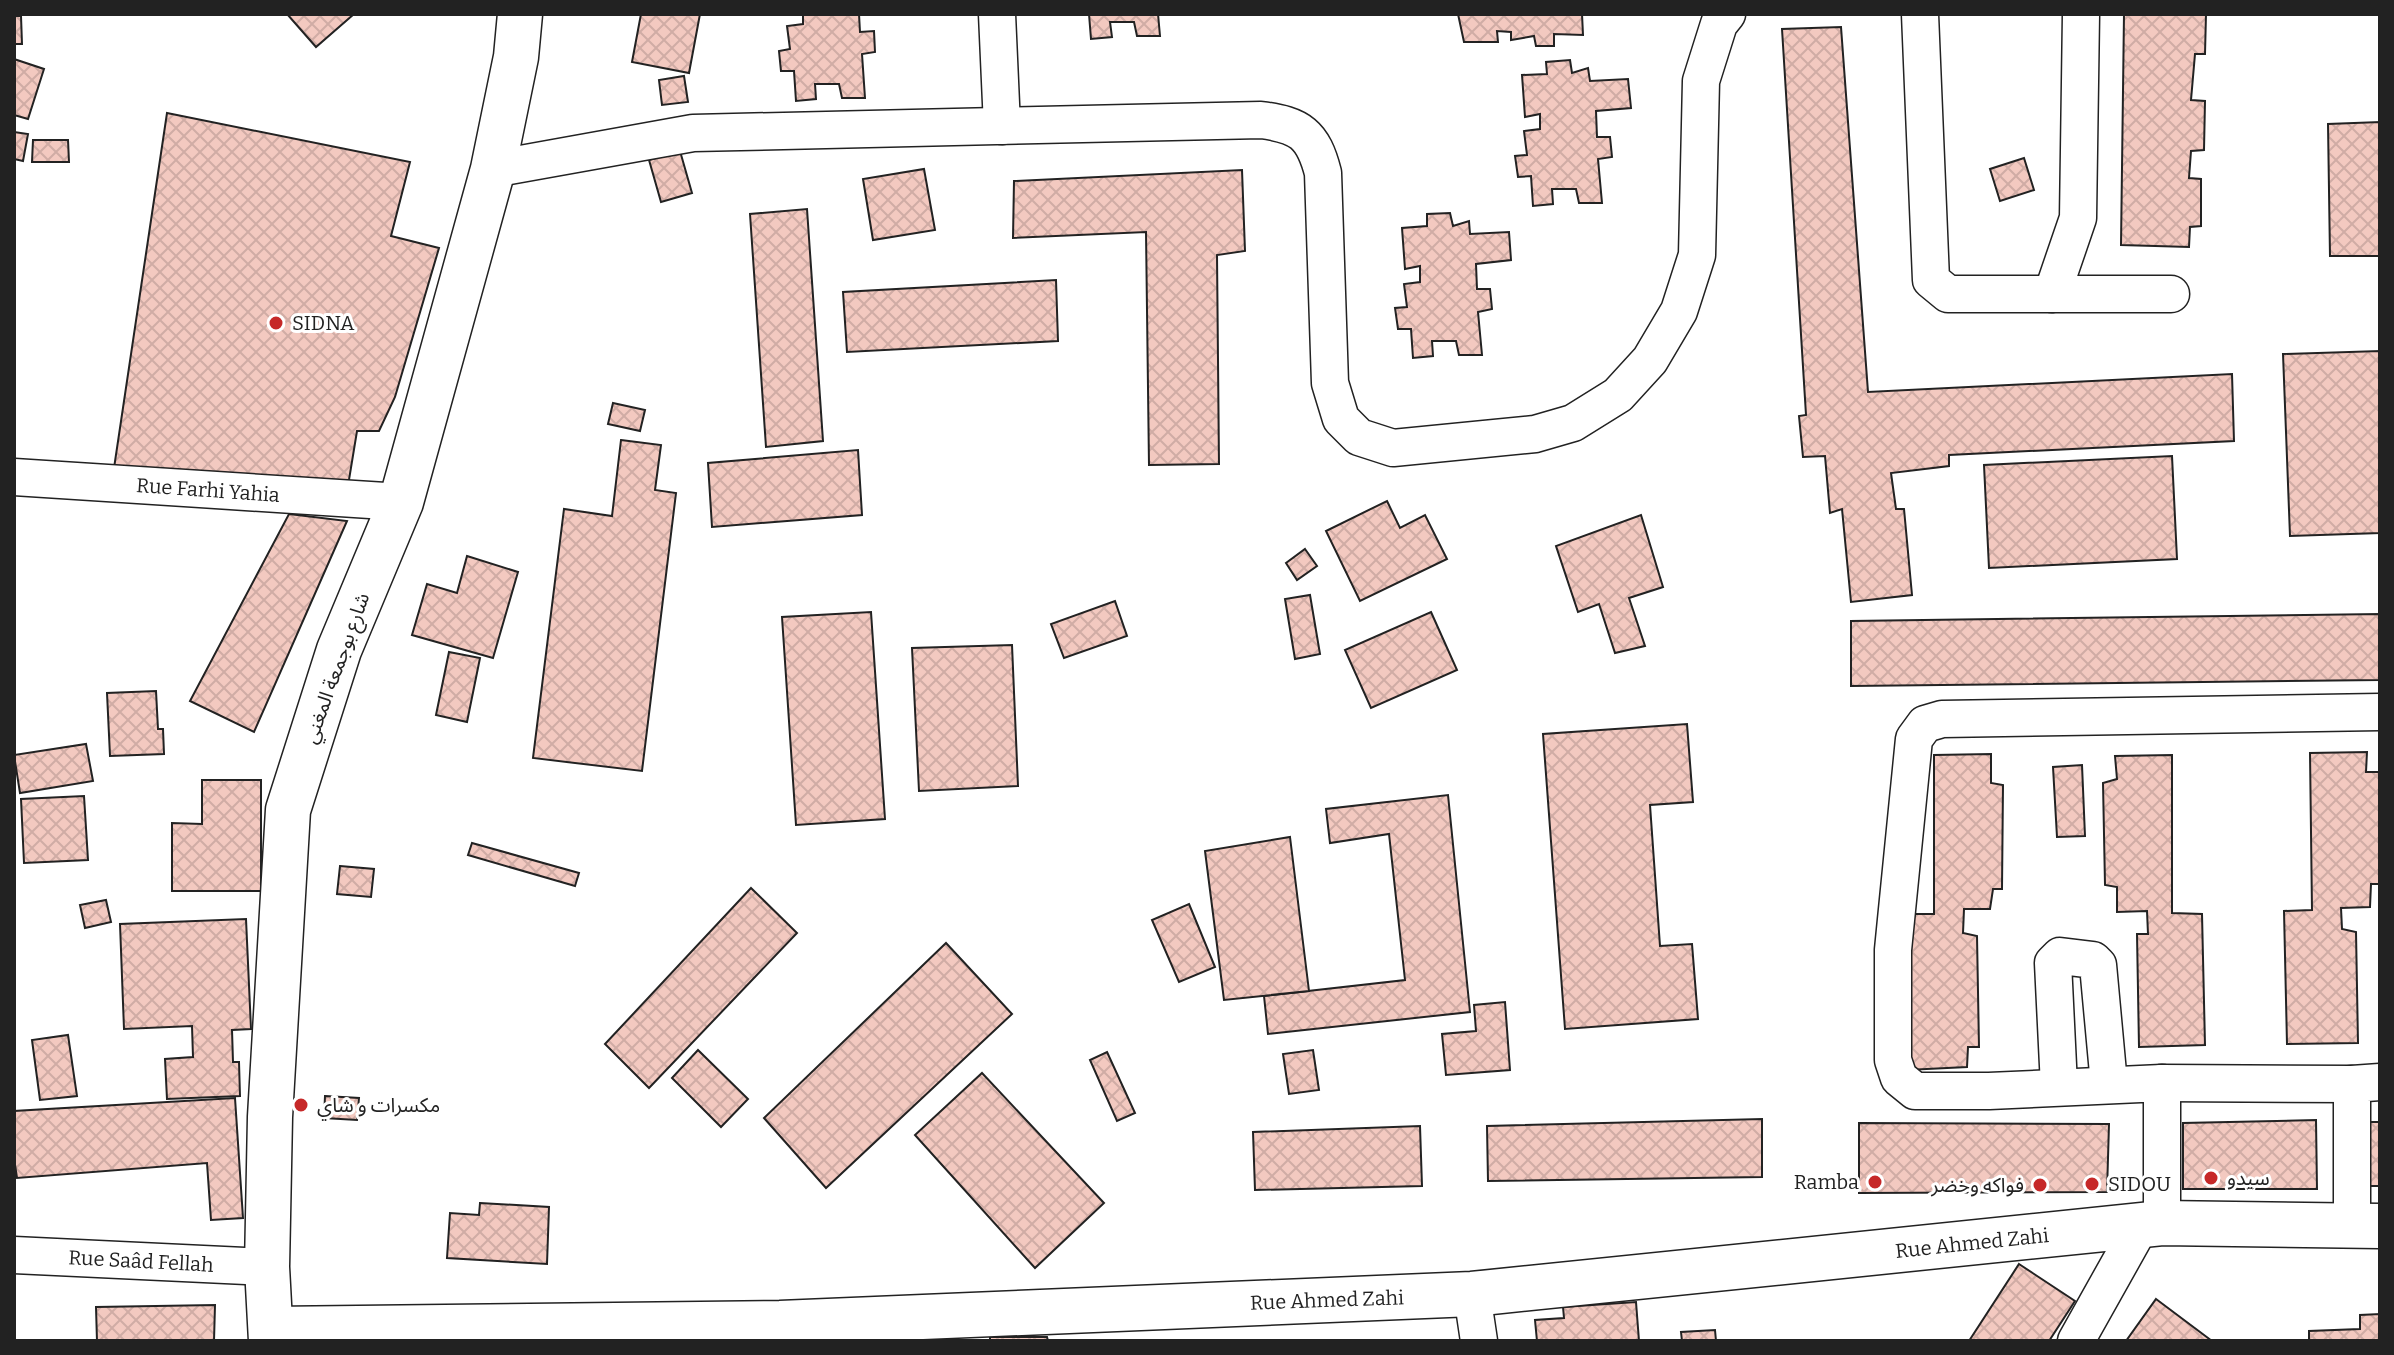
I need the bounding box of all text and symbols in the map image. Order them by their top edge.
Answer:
place label: SIDNA [292,311,355,335]
marker: SIDNA [267,314,285,332]
street label: Rue Farhi Yahia [136,473,281,507]
street label: شارع بوجمعة المغني [298,589,378,748]
place label: مكسرات و شاي [317,1093,440,1121]
marker: مكسرات و شاي [292,1096,310,1114]
place label: سيدو [2227,1166,2270,1190]
marker: سيدو [2202,1169,2220,1187]
place label: Ramba [1794,1170,1859,1194]
place label: SIDOU [2108,1172,2171,1196]
marker: Ramba [1866,1173,1884,1191]
place label: فواكه وخضر [1930,1173,2024,1197]
marker: SIDOU [2083,1175,2101,1193]
marker: فواكه وخضر [2031,1176,2049,1194]
street label: Rue Ahmed Zahi [1894,1223,2050,1263]
street label: Rue Saâd Fellah [68,1245,215,1277]
street label: Rue Ahmed Zahi [1250,1285,1404,1315]

